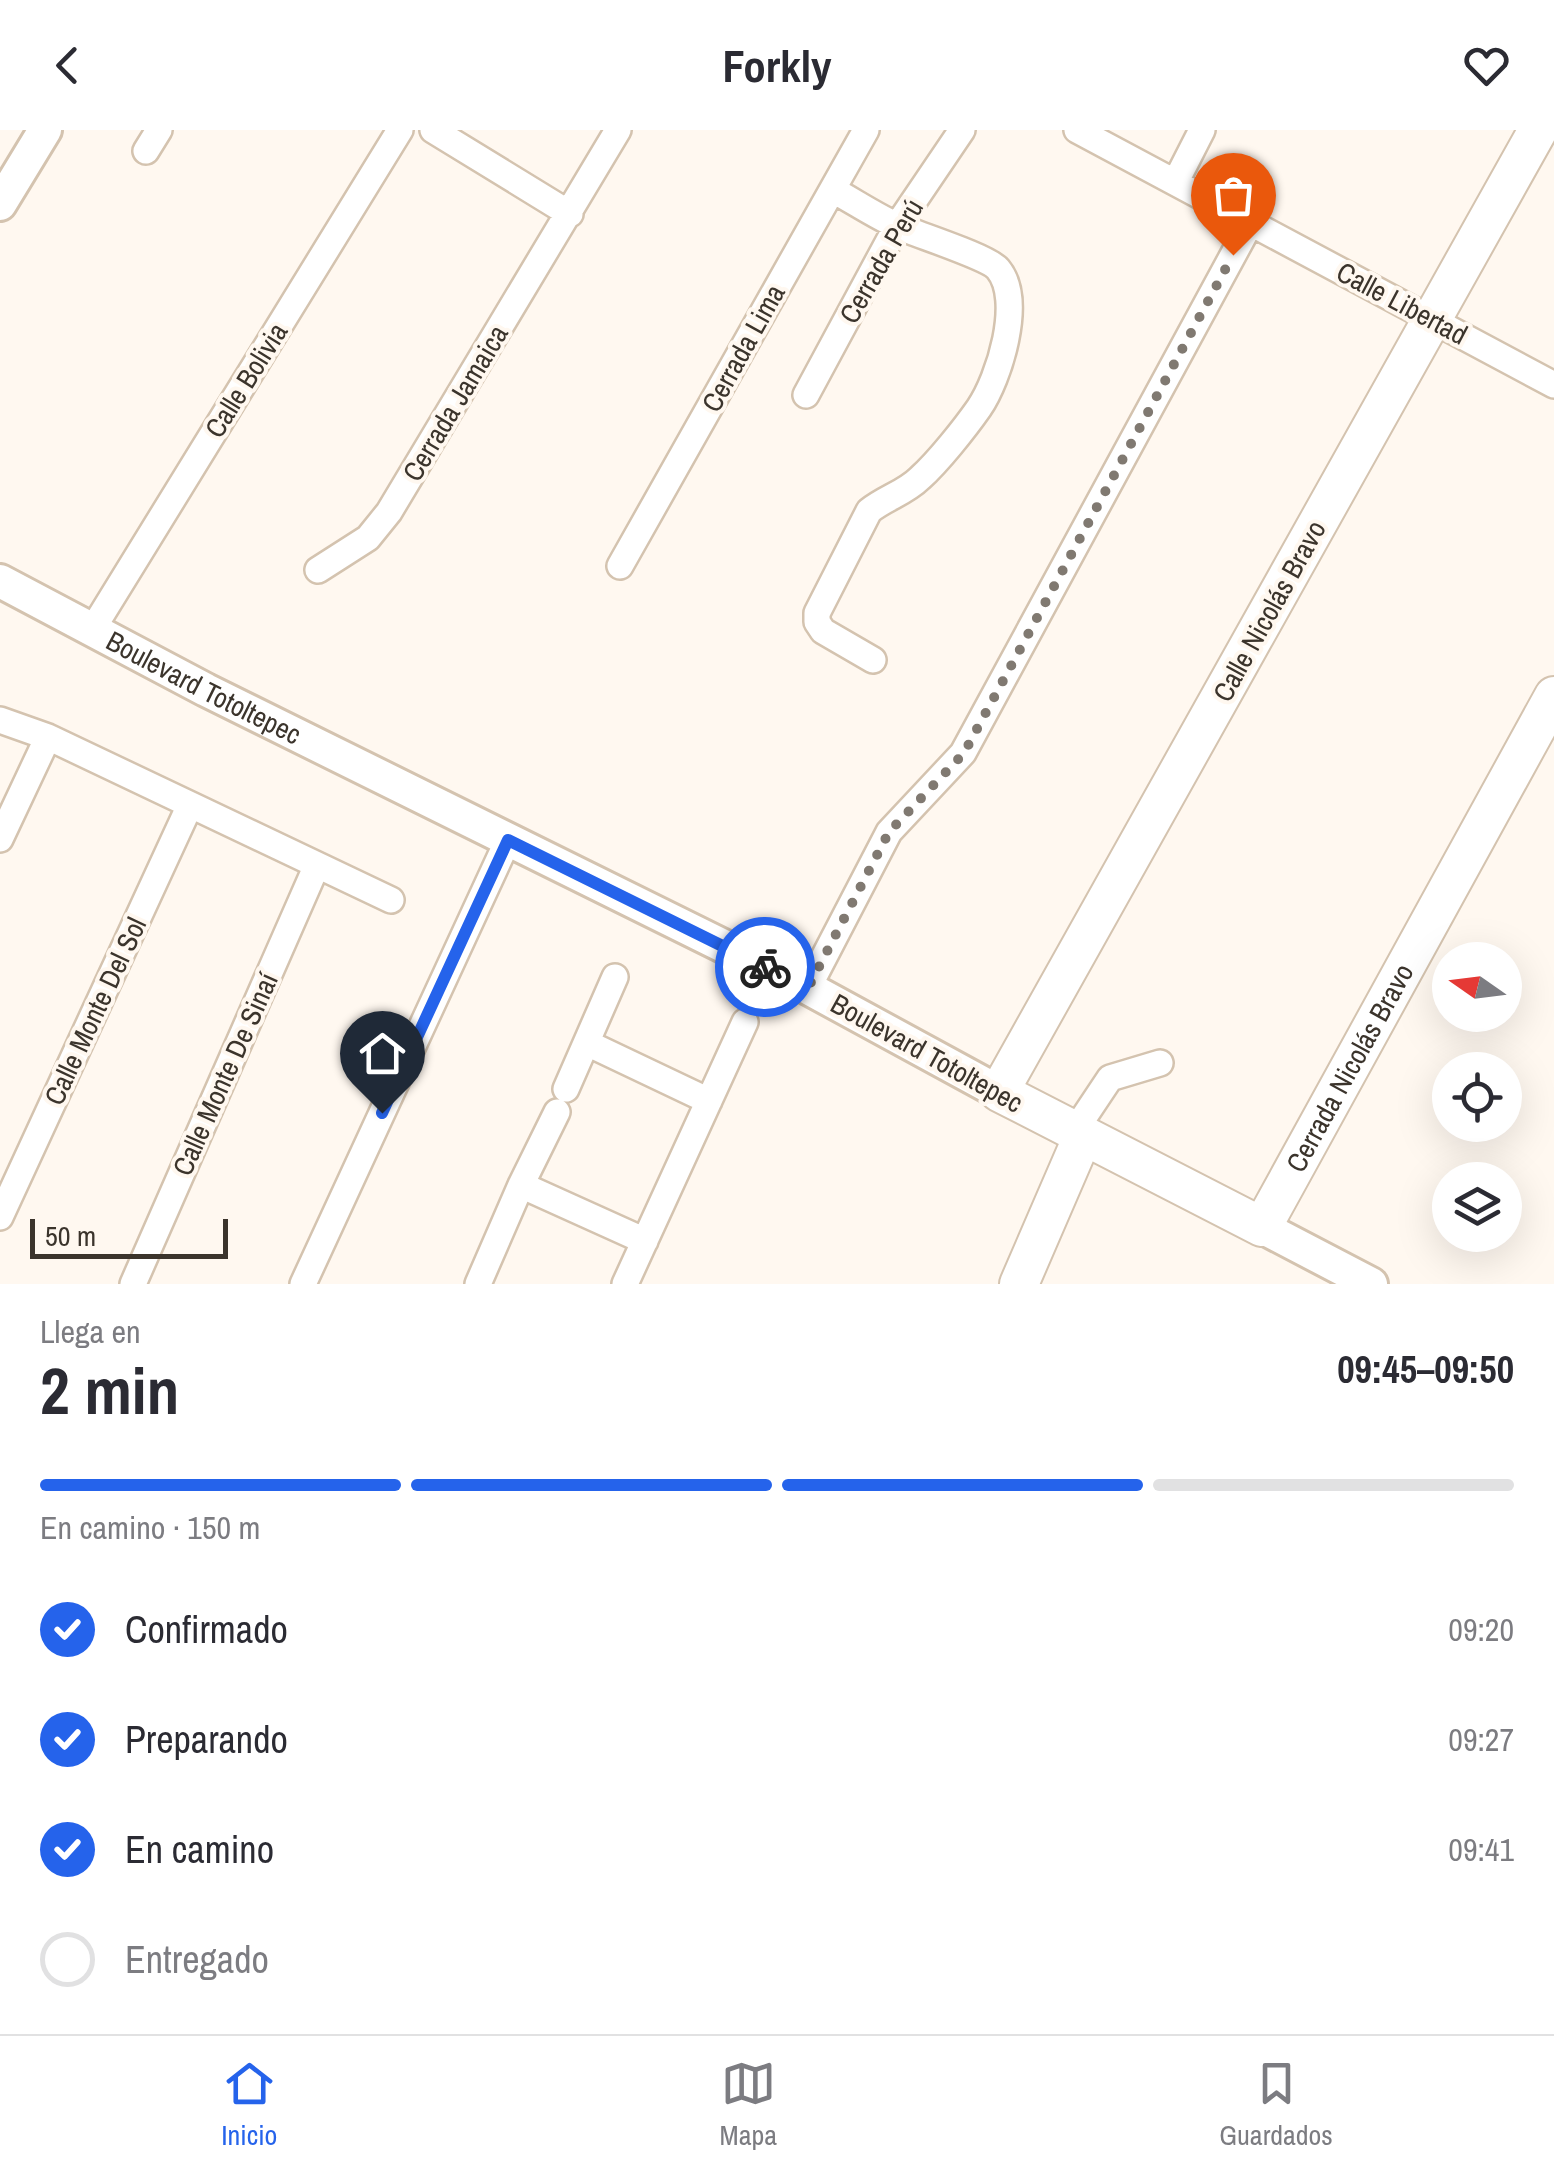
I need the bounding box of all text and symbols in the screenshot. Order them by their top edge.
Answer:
text: Forkly [723,35,831,96]
icon: back [40,38,95,93]
icon: heart [1459,38,1514,93]
pin [1191,153,1276,256]
icon: bag [1206,168,1261,223]
street label: Cerrada Perú [830,192,932,330]
street label: Calle Libertad [1330,253,1474,353]
street label: Cerrada Lima [692,277,794,419]
street label: Calle Bolivia [196,315,296,445]
street label: Cerrada Jamaica [393,318,517,488]
street label: Calle Nicolás Bravo [1204,514,1334,708]
street label: Boulevard Totoltepec [100,622,308,753]
street label: Calle Monte Del Sol [35,911,155,1111]
courier [715,917,815,1017]
icon: bike [738,940,793,995]
north arrow [1432,942,1522,1032]
map controls [1432,942,1522,1252]
street label: Cerrada Nicolás Bravo [1277,957,1422,1179]
street label: Calle Monte De Sinaí [163,966,287,1181]
street label: Boulevard Totoltepec [824,984,1030,1122]
pin [340,1011,425,1114]
icon: home [355,1026,410,1081]
button: locate [1432,1052,1522,1142]
button: layers [1432,1162,1522,1252]
scale bar [30,1214,228,1258]
text: 50 m [45,1217,96,1255]
text: Llega en [40,1310,141,1353]
text: 09:45–09:50 [1337,1344,1514,1395]
text: 2 min [40,1347,179,1434]
text: En camino · 150 m [40,1506,260,1549]
icon: check [40,1602,95,1657]
text: Confirmado [125,1604,288,1655]
text: 09:20 [1448,1608,1514,1651]
icon: check [40,1712,95,1767]
text: Preparando [125,1714,288,1765]
text: 09:27 [1448,1718,1514,1761]
icon: check [40,1822,95,1877]
text: En camino [125,1824,274,1875]
text: 09:41 [1448,1828,1514,1871]
text: Entregado [125,1934,269,1985]
tab: Inicio [221,2056,277,2154]
tab: Mapa [720,2056,777,2154]
tab: Guardados [1219,2056,1333,2154]

